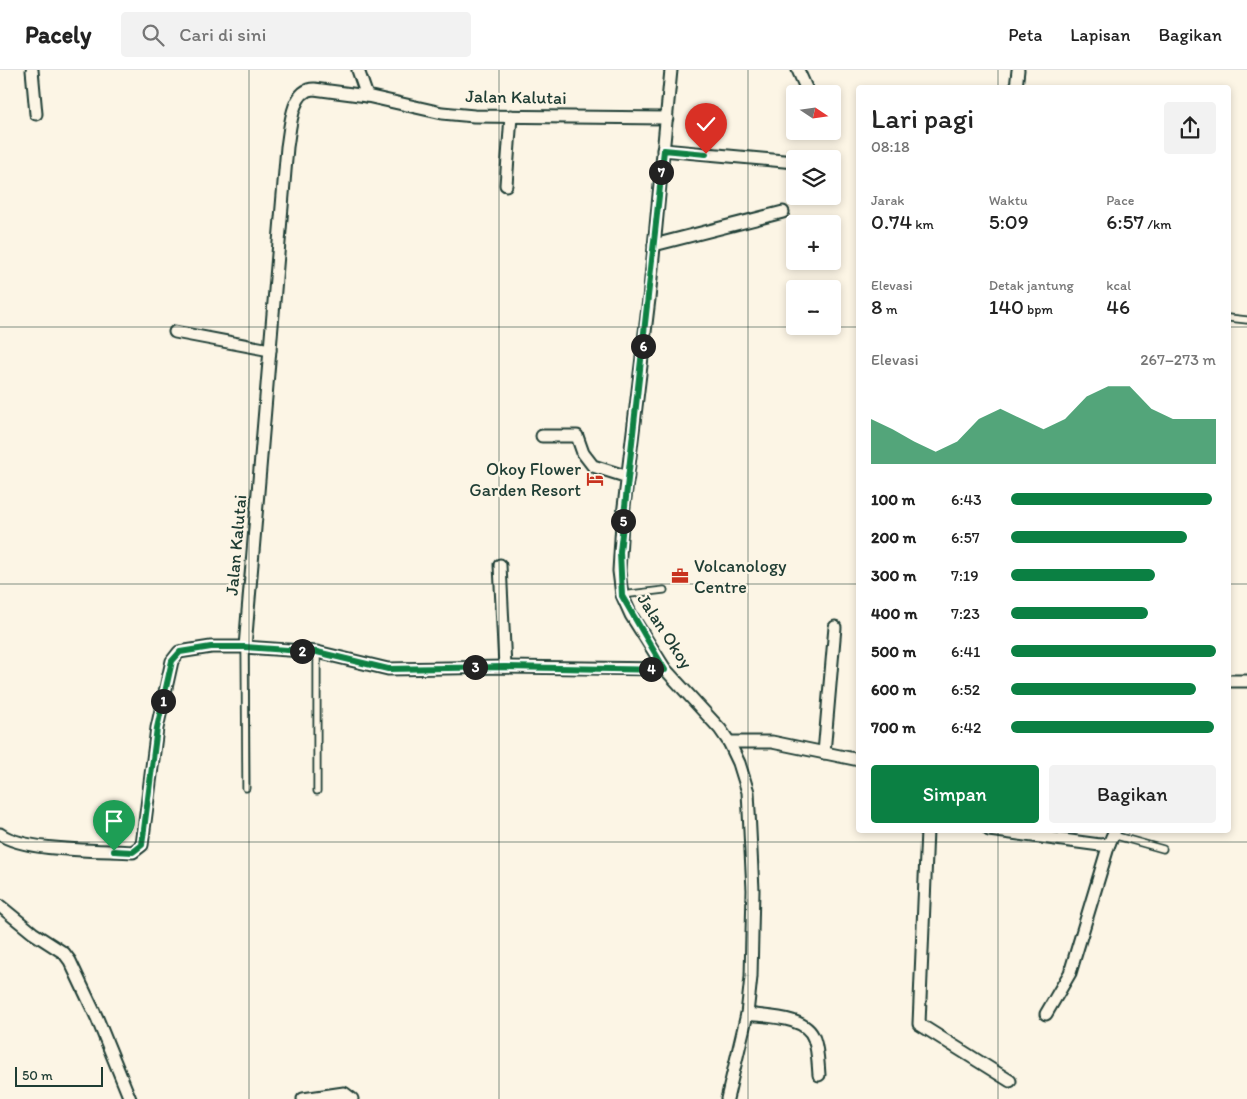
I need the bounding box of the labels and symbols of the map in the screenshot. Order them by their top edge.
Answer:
street label: Jalan Kalutai [465,85,567,109]
north arrow [786,85,841,140]
pin [685,103,727,154]
pin: 7 [648,160,674,184]
pin: 6 [630,334,656,358]
place label: Okoy Flower Garden Resort [469,458,581,501]
hotel icon: Okoy Flower Garden Resort [585,469,605,489]
street label: Jalan Kalutai [221,494,251,596]
pin: 5 [610,508,636,534]
place label: Volcanology Centre [694,555,787,598]
office icon: Volcanology Centre [670,566,690,586]
street label: Jalan Okoy [633,589,698,673]
pin: 2 [290,638,314,664]
pin: 3 [462,654,488,680]
pin: 4 [638,656,664,682]
pin: 1 [150,688,176,714]
pin [93,800,135,851]
scale bar [15,1064,102,1087]

